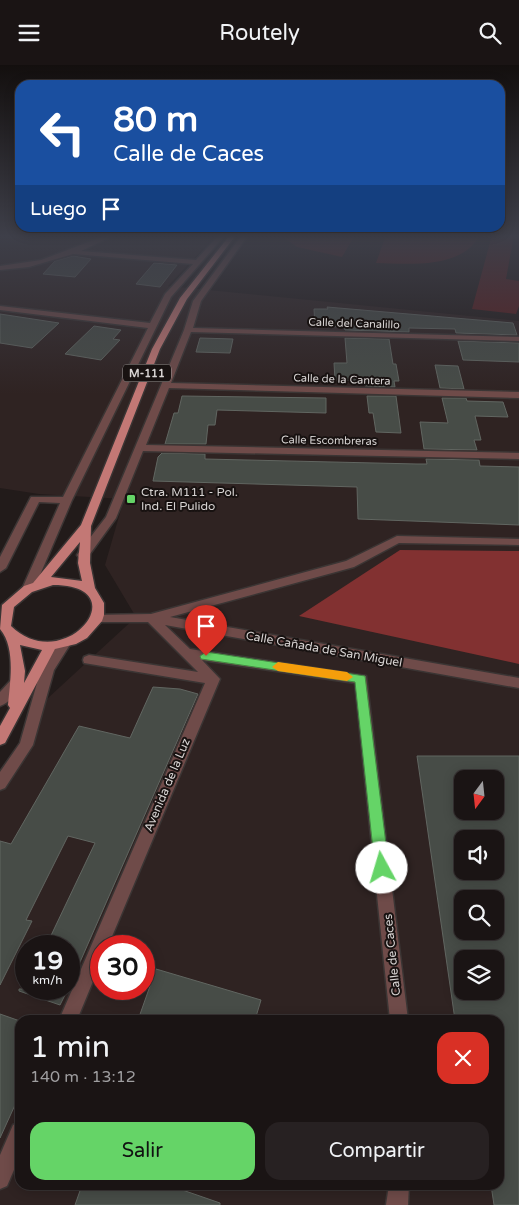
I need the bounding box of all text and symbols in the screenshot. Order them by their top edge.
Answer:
icon: menu [15,19,43,47]
icon: search [476,19,504,47]
text: Routely [219,20,300,46]
text: 80 m [113,99,198,141]
icon: left [30,100,95,165]
text: Calle de Caces [113,141,264,167]
icon: arrive [97,195,125,223]
text: Luego [30,198,87,220]
street label: Calle del Canalillo [308,315,400,332]
road number: M-111 [123,365,171,381]
street label: Calle de la Cantera [293,371,391,388]
street label: Calle Escombreras [281,433,377,448]
place label: Ctra. M111 - Pol. Ind. El Pulido [141,485,238,513]
marker: Ctra. M111 - Pol. Ind. El Pulido [125,493,137,505]
pin [185,605,227,656]
icon: arrive [192,612,220,640]
street label: Calle Cañada de San Miguel [245,628,403,670]
street label: Avenida de la Luz [141,736,193,834]
north arrow [454,770,504,820]
map controls [454,770,504,1000]
button: sound [454,830,504,880]
position arrow [355,841,407,893]
button: search [454,890,504,940]
street label: Calle de Caces [381,913,403,997]
speed limit sign: 30 [90,935,155,1000]
text: 19 [32,946,63,976]
button: layers [454,950,504,1000]
text: km/h [32,973,63,987]
text: 1 min [30,1029,110,1066]
button: close [437,1032,489,1084]
text: 140 m · 13:12 [30,1067,136,1087]
button: Salir [30,1122,255,1180]
button: Compartir [265,1122,489,1180]

